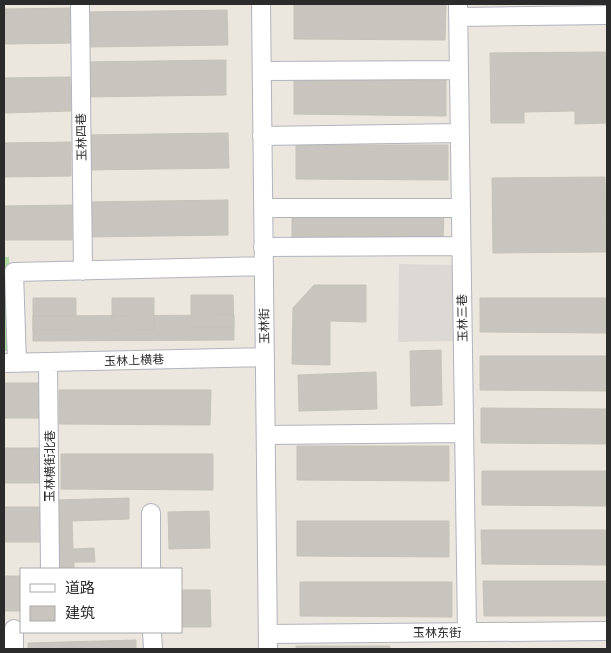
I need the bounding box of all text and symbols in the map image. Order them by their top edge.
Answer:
street label: 玉林四巷 [73,113,89,161]
street label: 玉林三巷 [454,294,470,342]
street label: 玉林街 [256,308,272,344]
street label: 玉林上横巷 [104,351,164,369]
street label: 玉林横街北巷 [42,430,57,502]
legend [20,568,182,633]
text: 道路 [65,578,95,597]
text: 建筑 [65,603,95,622]
street label: 玉林东街 [413,625,461,640]

